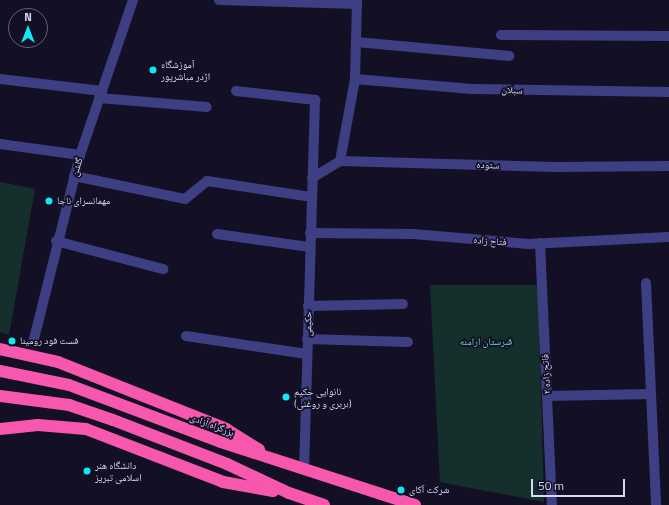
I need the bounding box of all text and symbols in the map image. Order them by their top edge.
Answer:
north arrow [8,8,48,48]
text: N [24,9,32,25]
place label: آموزشگاه اژدر مباشرپور [161,58,210,82]
marker: آموزشگاه اژدر مباشرپور [148,65,158,75]
street label: سبلان [501,84,523,96]
street label: گلشن [69,156,85,178]
street label: ستوده [476,159,500,171]
place label: مهمانسرای ناجا [57,195,110,207]
marker: مهمانسرای ناجا [44,196,54,206]
street label: فتاح زاده [473,234,507,248]
street label: حکیمی [302,311,314,337]
place label: فست فود رومینا [20,335,79,347]
marker: فست فود رومینا [7,336,17,346]
park label: قبرستان ارامنه [460,336,512,348]
street label: فاتح زاده ۲ [539,354,553,394]
place label: نانوایی حکیم (بربری و روغنی) [294,385,351,408]
marker: نانوایی حکیم (بربری و روغنی) [281,392,291,402]
street label: بزرگراه آزادی [188,411,236,439]
place label: دانشگاه هنر اسلامی تبریز [95,459,142,482]
marker: دانشگاه هنر اسلامی تبریز [82,466,92,476]
scale bar [533,471,627,497]
text: 50 m [538,476,564,495]
place label: شرکت آکای [409,484,449,496]
marker: شرکت آکای [396,485,406,495]

